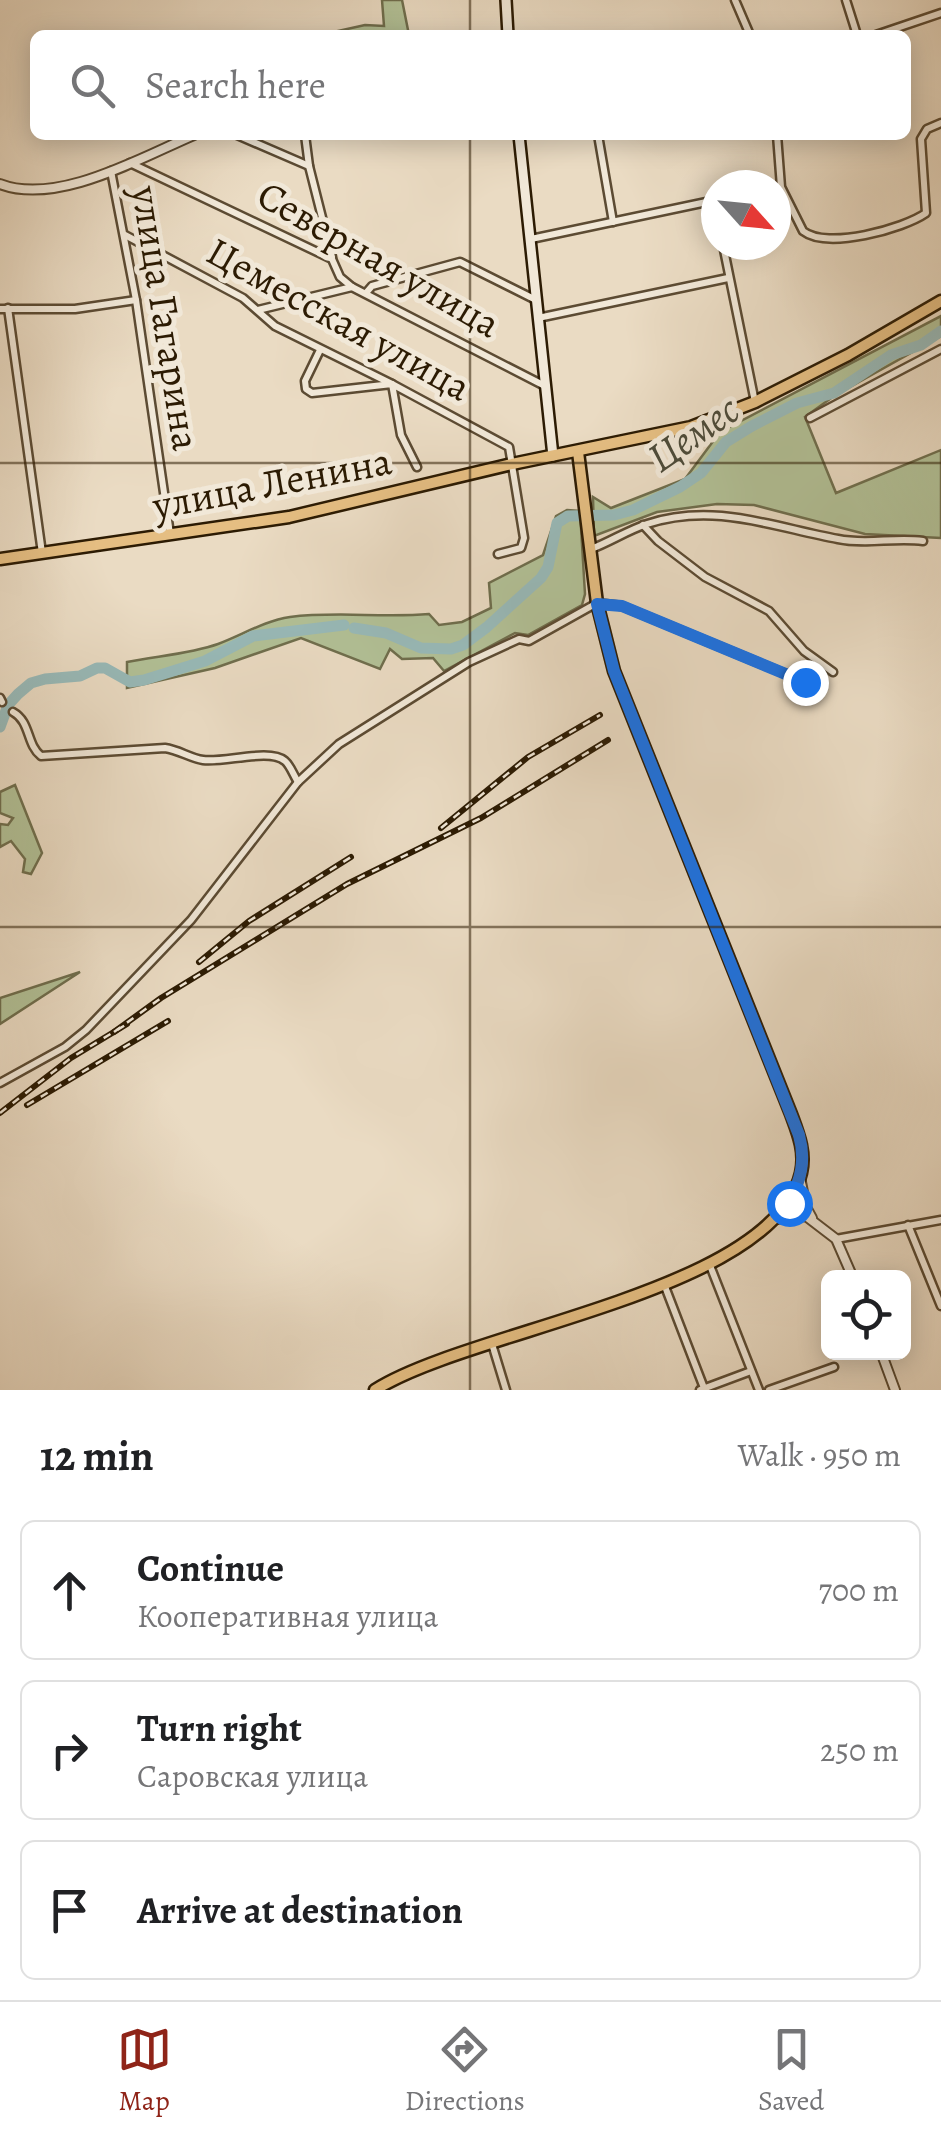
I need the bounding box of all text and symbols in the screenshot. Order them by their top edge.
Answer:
search box [30,30,911,140]
icon: search [65,58,120,113]
text: Search here [145,59,326,111]
street label: Северная улица [248,167,511,351]
north arrow [701,170,791,260]
street label: улица Гагарина [118,181,214,455]
street label: Цемесская улица [197,224,481,414]
water label: Цемес [636,381,750,485]
street label: улица Ленина [147,433,397,533]
route end [783,660,829,706]
route start [767,1181,813,1227]
map controls [821,1270,911,1360]
button: locate [821,1270,911,1360]
text: 12 min [40,1427,154,1484]
text: Walk · 950 m [738,1433,901,1477]
text: Continue [137,1542,284,1594]
icon: ahead [42,1563,97,1618]
text: 700 m [818,1568,899,1612]
text: Кооперативная улица [137,1594,438,1638]
text: Turn right [137,1702,302,1754]
icon: right [42,1723,97,1778]
text: 250 m [820,1728,899,1772]
text: Саровская улица [137,1754,368,1798]
icon: arrive [42,1883,97,1938]
text: Arrive at destination [137,1884,463,1936]
tab: Map [117,2022,172,2120]
tab: Directions [405,2022,525,2120]
tab: Saved [758,2022,824,2120]

